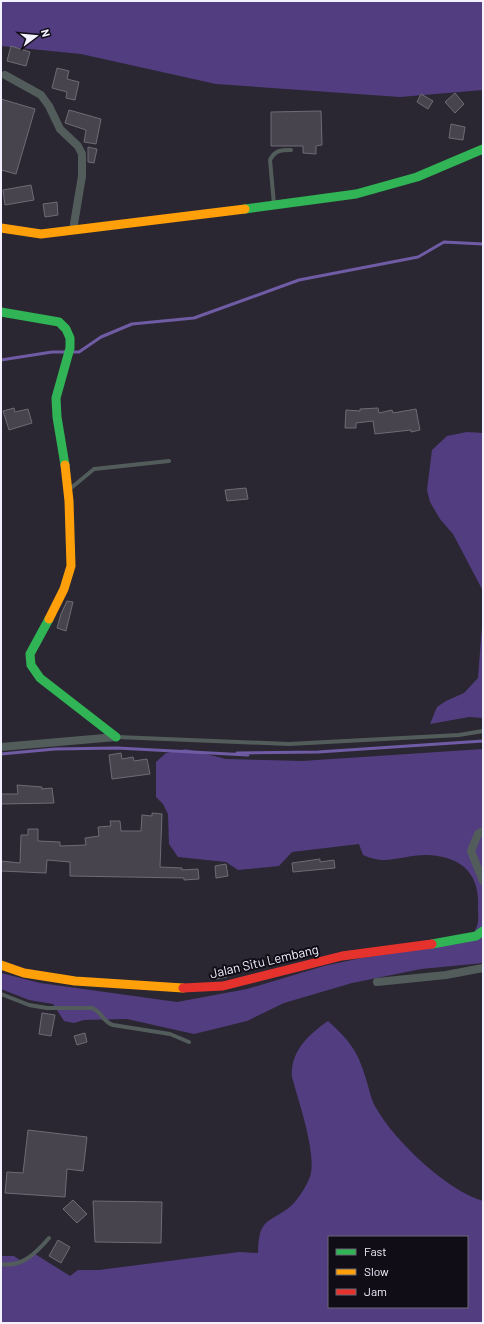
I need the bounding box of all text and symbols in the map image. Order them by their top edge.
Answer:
north arrow [16,16,56,56]
text: N [39,28,53,38]
street label: Jalan Situ Lembang [208,941,320,981]
legend [328,1236,468,1308]
text: Fast [364,1244,387,1258]
text: Slow [364,1264,389,1278]
text: Jam [364,1284,387,1298]

